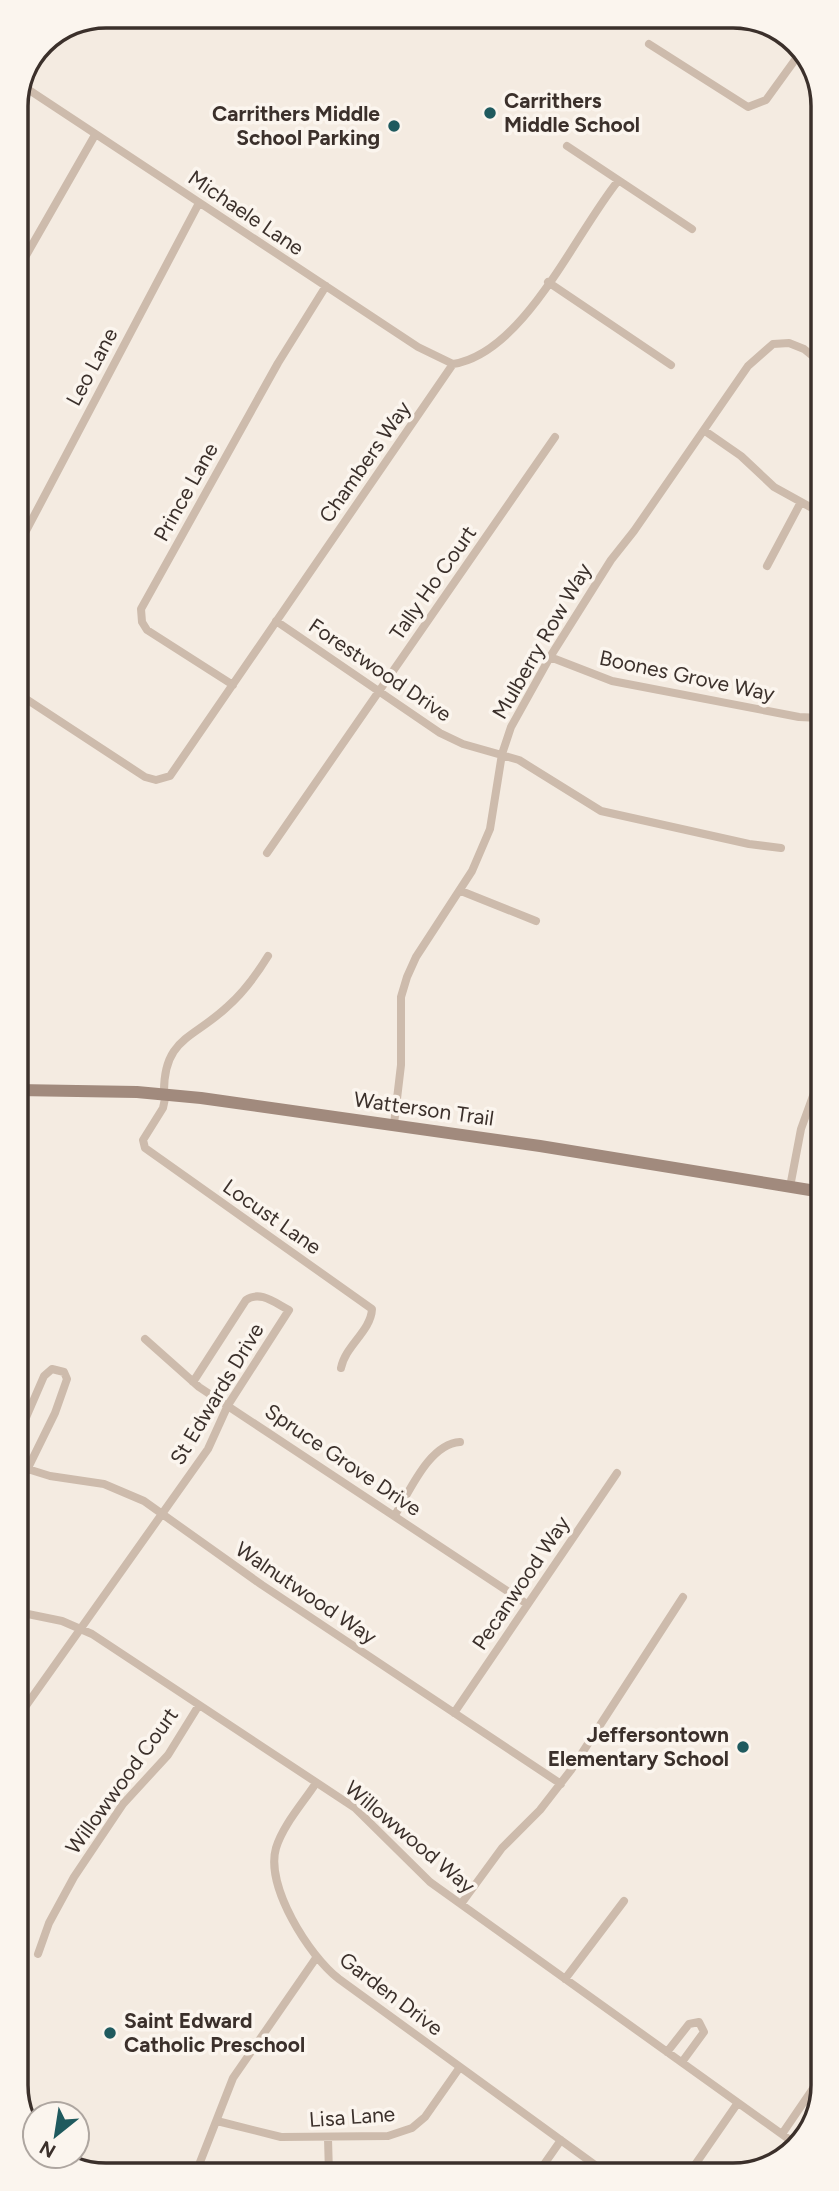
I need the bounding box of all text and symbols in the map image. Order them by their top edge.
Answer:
place label: Carrithers Middle School [504,88,640,137]
place label: Carrithers Middle School Parking [212,101,380,150]
marker: Carrithers Middle School [482,105,498,121]
marker: Carrithers Middle School Parking [386,118,402,134]
street label: Michaele Lane [184,165,309,260]
street label: Leo Lane [61,324,122,410]
street label: Chambers Way [314,396,416,527]
street label: Prince Lane [148,438,223,545]
street label: Tally Ho Court [384,521,481,645]
street label: Mulberry Row Way [487,558,596,723]
street label: Forestwood Drive [304,613,456,726]
street label: Boones Grove Way [597,645,777,706]
street label: Watterson Trail [352,1086,496,1131]
street label: Locust Lane [218,1174,326,1259]
street label: St Edwards Drive [164,1318,269,1469]
street label: Spruce Grove Drive [260,1398,426,1521]
street label: Pecanwood Way [467,1511,575,1654]
street label: Walnutwood Way [231,1536,382,1649]
street label: Willowwood Court [60,1703,183,1859]
place label: Jeffersontown Elementary School [548,1722,729,1771]
marker: Jeffersontown Elementary School [735,1739,751,1755]
street label: Willowwood Way [340,1775,480,1898]
street label: Garden Drive [335,1947,448,2041]
place label: Saint Edward Catholic Preschool [124,2008,305,2057]
marker: Saint Edward Catholic Preschool [102,2025,118,2041]
north arrow [21,2100,91,2170]
street label: Lisa Lane [308,2101,396,2132]
text: N [36,2136,60,2163]

